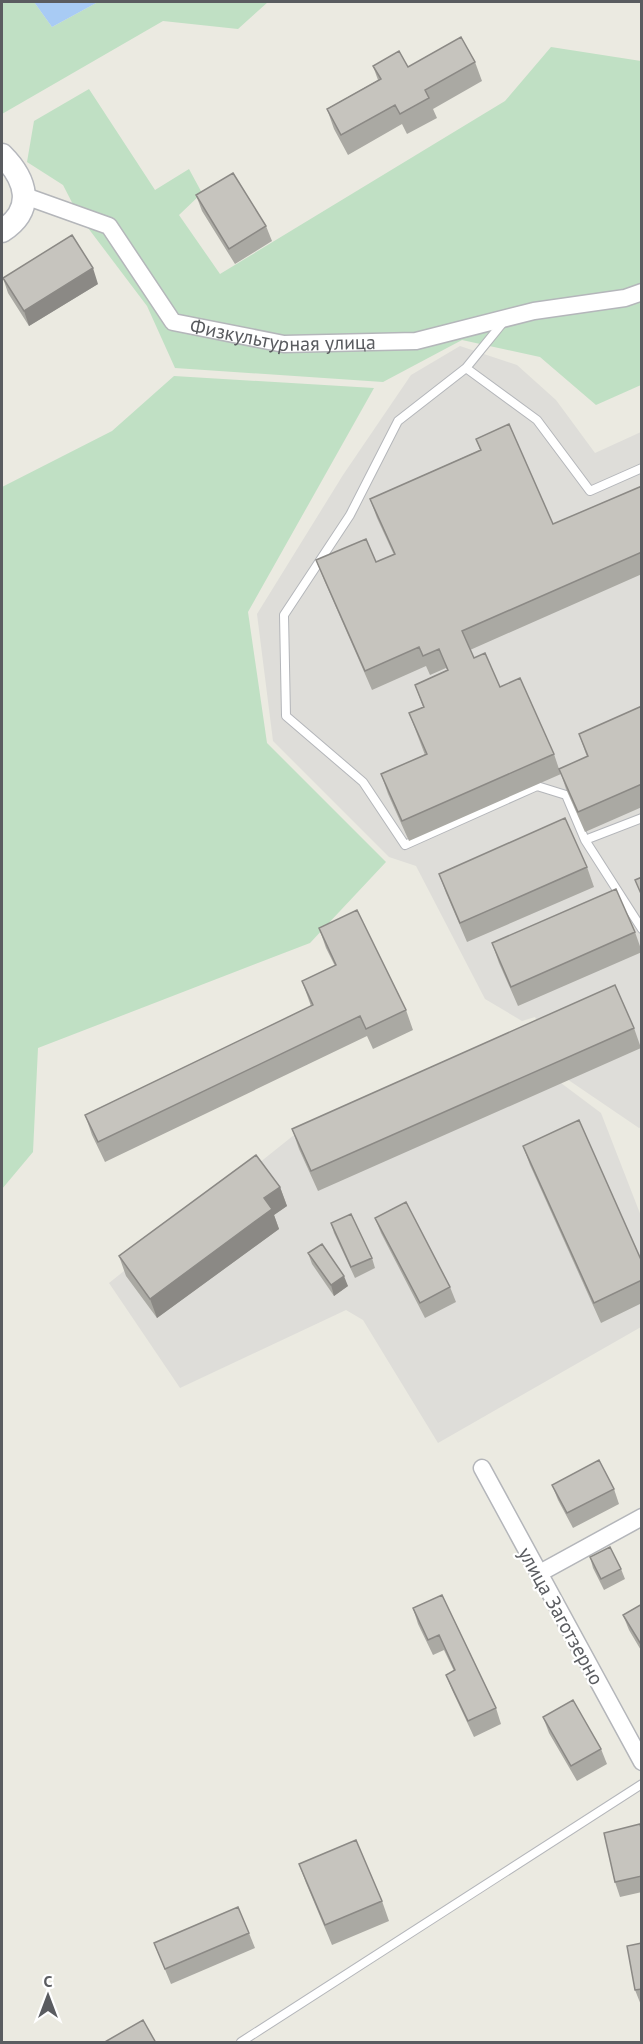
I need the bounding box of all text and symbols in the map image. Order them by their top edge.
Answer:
street label: Физкультурная улица [188,313,376,358]
street label: улица Заготзерно [512,1542,610,1690]
north arrow [18,1966,78,2026]
text: С [44,1971,53,1991]

